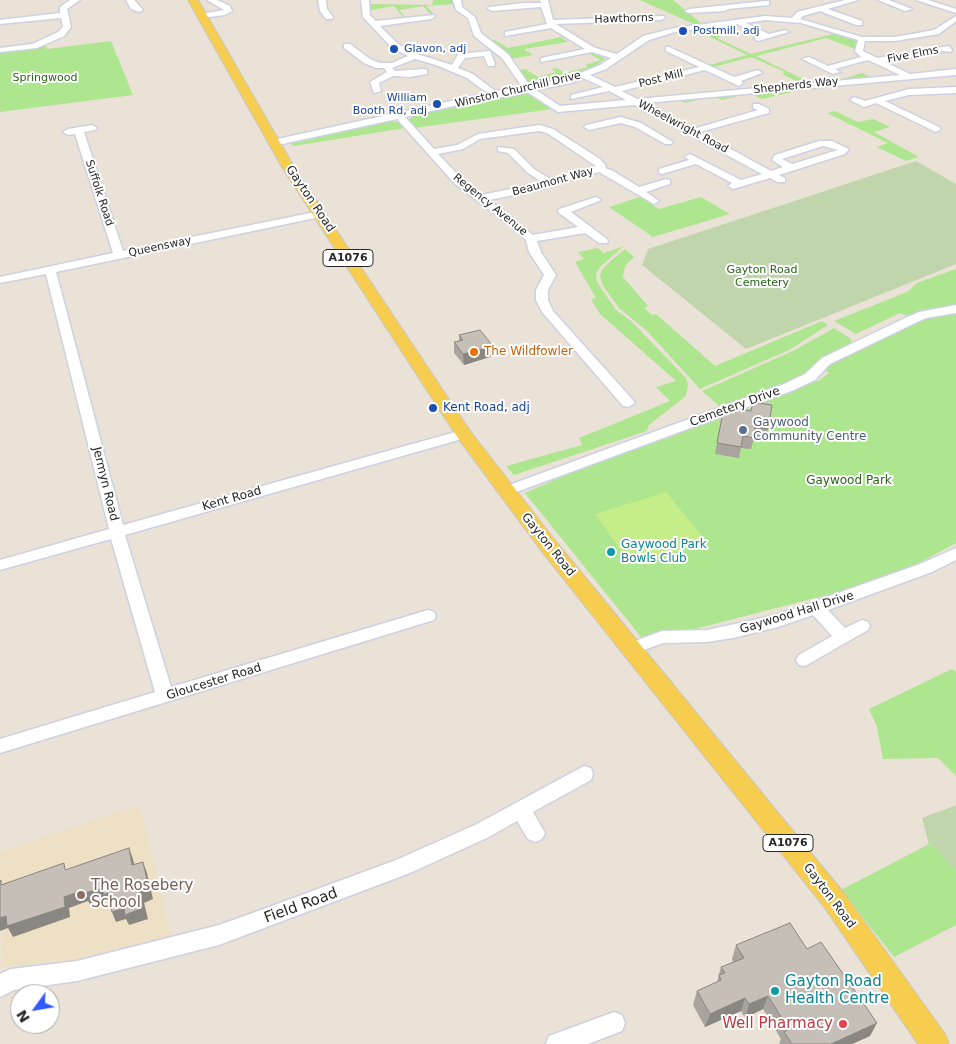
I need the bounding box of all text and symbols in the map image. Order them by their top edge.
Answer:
street label: Hawthorns [594,11,654,27]
place label: Postmill, adj [693,24,760,38]
marker: Postmill, adj [677,25,689,37]
place label: Glavon, adj [404,42,466,56]
marker: Glavon, adj [388,43,400,55]
street label: Five Elms [886,44,940,66]
street label: Post Mill [637,67,685,91]
street label: Winston Churchill Drive [454,69,582,111]
park label: Springwood [13,71,77,85]
street label: Shepherds Way [753,75,839,97]
place label: William Booth Rd, adj [353,91,427,117]
marker: William Booth Rd, adj [431,98,443,110]
street label: Wheelwright Road [636,98,730,156]
street label: Suffolk Road [82,158,116,228]
street label: Gayton Road [282,163,338,235]
street label: Beaumont Way [511,165,595,199]
street label: Regency Avenue [450,171,530,239]
street label: Queensway [127,234,193,260]
road number: A1076 [323,250,373,266]
park label: Gayton Road Cemetery [727,263,797,289]
place label: The Wildfowler [484,345,573,359]
marker: The Wildfowler [468,346,480,358]
street label: Cemetery Drive [688,384,782,430]
place label: Kent Road, adj [443,401,530,415]
marker: Kent Road, adj [427,402,439,414]
place label: Gaywood Community Centre [753,416,866,444]
marker: Gaywood Community Centre [737,424,749,436]
street label: Jermyn Road [89,445,121,523]
park label: Gaywood Park [806,474,892,488]
street label: Kent Road [201,484,263,514]
street label: Gayton Road [518,510,578,580]
place label: Gaywood Park Bowls Club [621,538,707,566]
marker: Gaywood Park Bowls Club [605,546,617,558]
street label: Gaywood Hall Drive [738,589,856,637]
street label: Gloucester Road [165,661,263,703]
road number: A1076 [763,834,813,851]
street label: Gayton Road [800,861,858,931]
place label: The Rosebery School [91,877,193,912]
street label: Field Road [262,884,340,928]
marker: The Rosebery School [75,889,87,901]
place label: Gayton Road Health Centre [785,973,889,1008]
north arrow [10,984,60,1034]
marker: Gayton Road Health Centre [769,985,781,997]
text: N [13,1007,33,1026]
place label: Well Pharmacy [722,1015,833,1033]
marker: Well Pharmacy [837,1018,849,1030]

